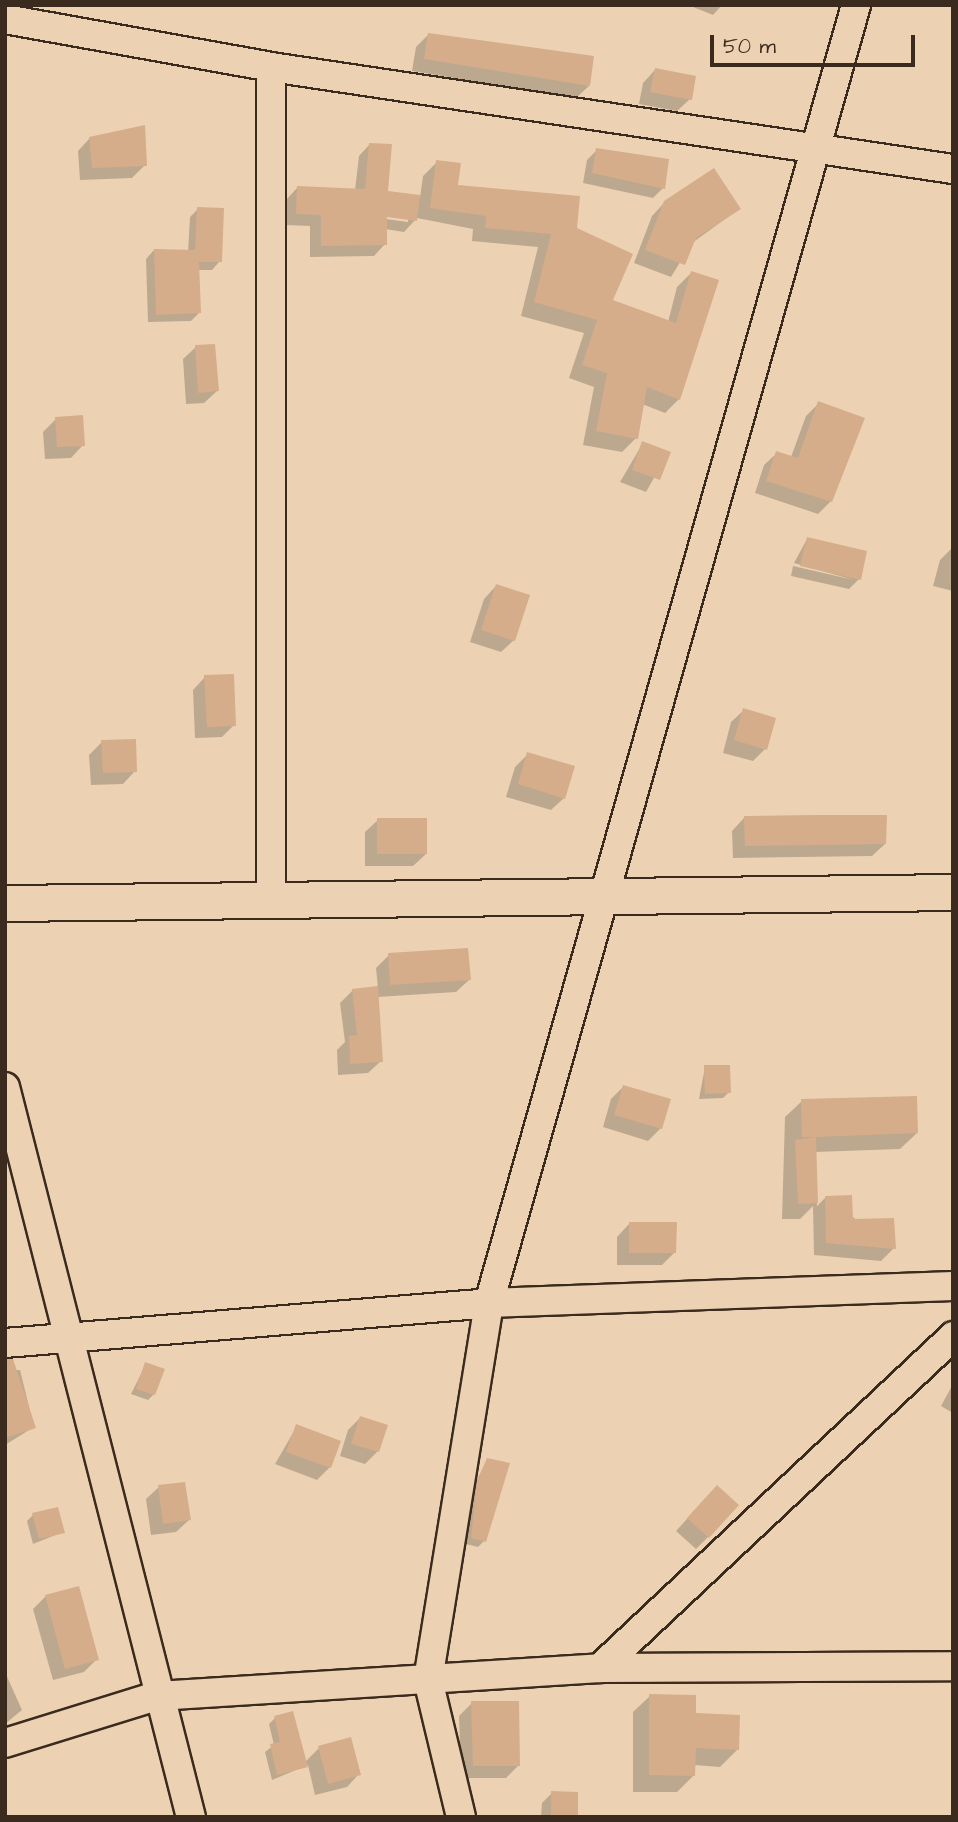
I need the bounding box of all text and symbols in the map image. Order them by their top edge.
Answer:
scale bar [713,21,918,65]
text: 50 m [723,32,776,61]

